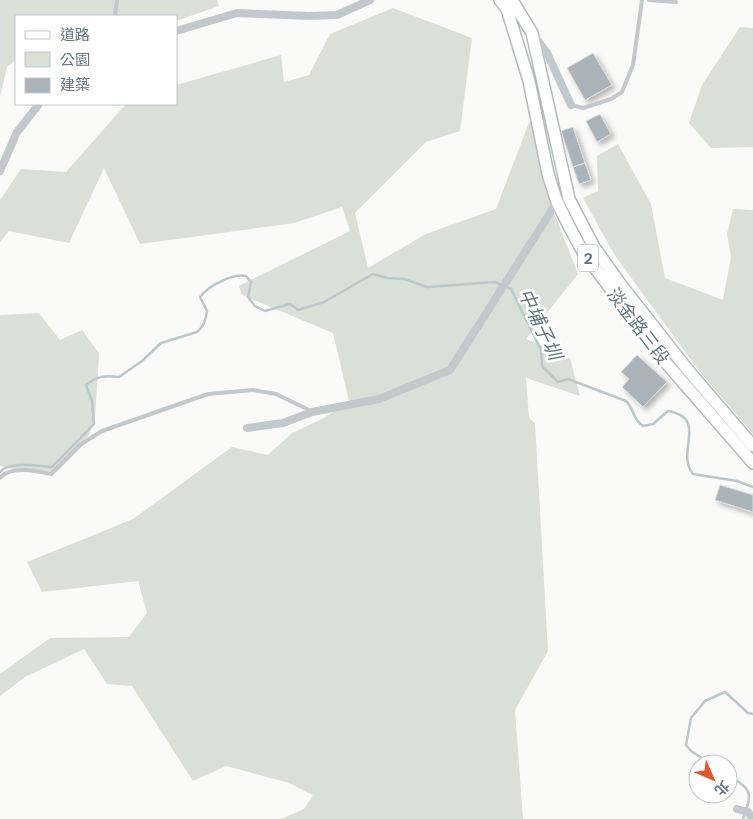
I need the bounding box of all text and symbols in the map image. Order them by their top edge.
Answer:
legend [15,15,178,105]
text: 道路 [60,25,90,45]
text: 公園 [60,50,90,70]
text: 建築 [60,75,90,95]
road number: 2 [578,244,598,272]
street label: 淡金路三段 [601,283,675,369]
water label: 中埔子圳 [513,284,569,366]
north arrow [688,754,738,804]
text: 北 [711,777,734,800]

